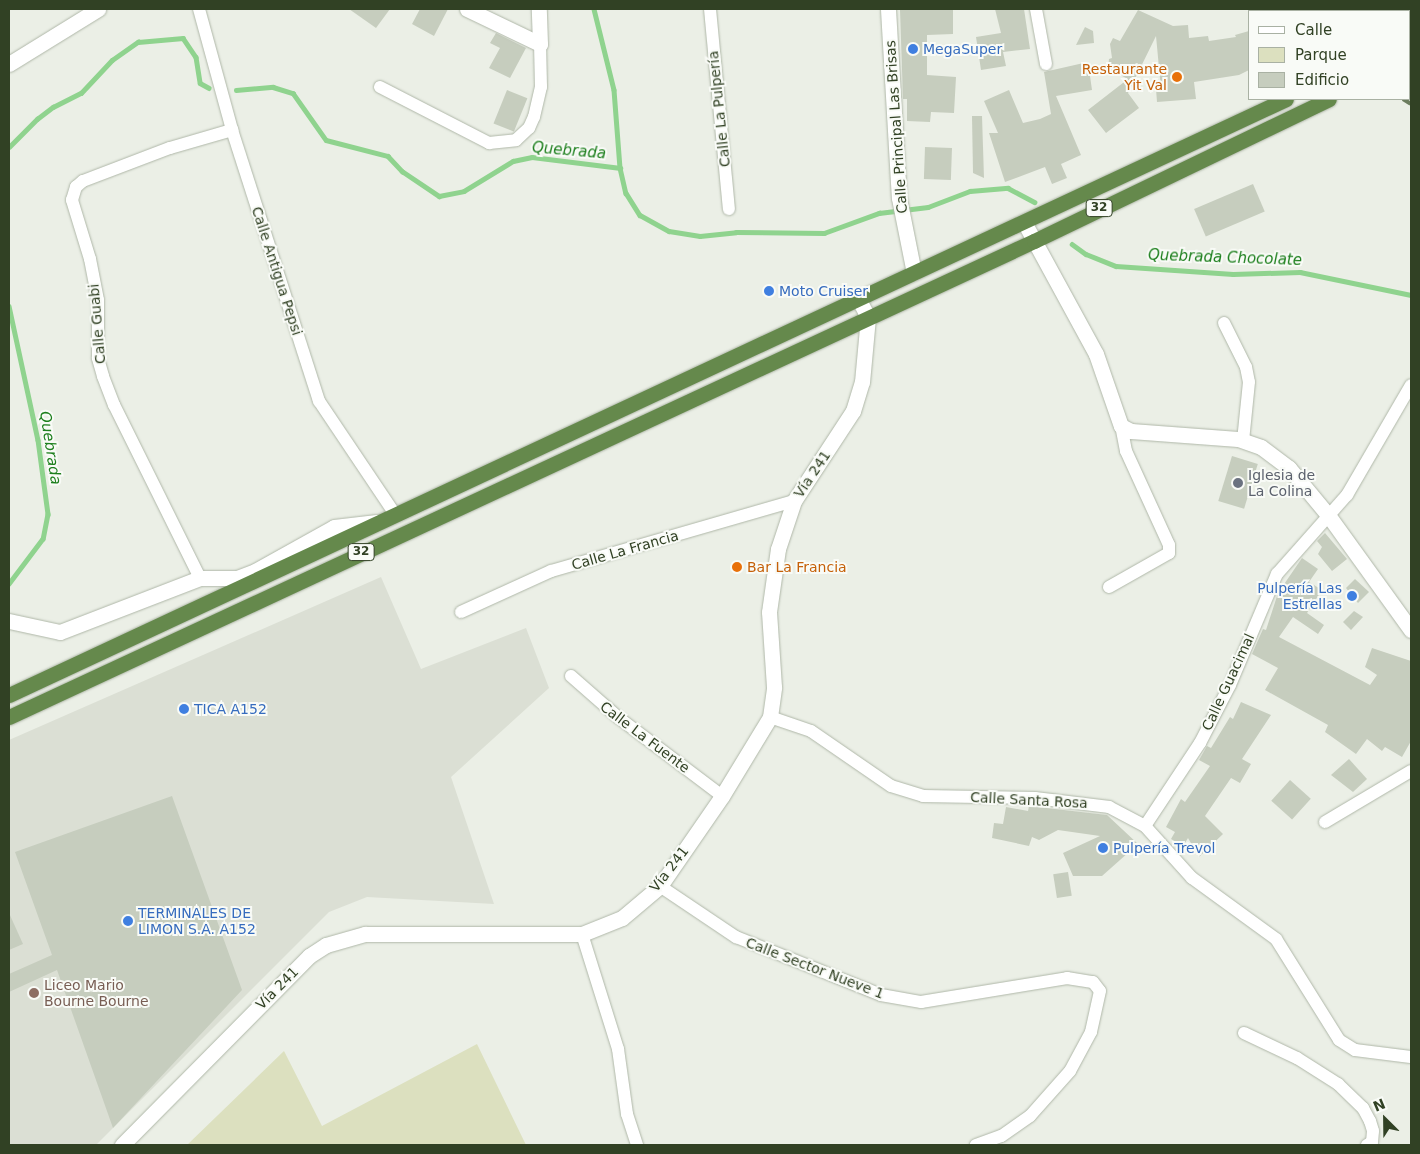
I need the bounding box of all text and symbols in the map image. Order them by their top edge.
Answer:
legend [1248,10,1410,100]
text: Calle [1295,21,1332,39]
street label: Calle Principal Las Brisas [882,40,910,214]
place label: MegaSuper [923,41,1002,57]
marker: MegaSuper [907,43,919,55]
text: Parque [1295,46,1347,64]
street label: Calle La Pulpería [705,50,733,168]
place label: Restaurante Yit Val [1082,61,1167,94]
marker: Restaurante Yit Val [1171,71,1183,83]
text: Edificio [1295,71,1349,89]
water label: Quebrada [531,139,607,163]
road number: 32 [1085,198,1113,218]
street label: Calle Antigua Pepsi [248,204,306,338]
water label: Quebrada Chocolate [1148,246,1302,270]
street label: Calle Guabi [85,283,109,365]
place label: Moto Cruiser [779,283,868,299]
marker: Moto Cruiser [763,285,775,297]
water label: Quebrada [35,410,65,486]
street label: Vía 241 [790,447,834,501]
place label: Iglesia de La Colina [1248,467,1315,500]
marker: Iglesia de La Colina [1232,477,1244,489]
street label: Calle La Francia [570,527,680,573]
road number: 32 [347,542,375,562]
place label: Bar La Francia [747,559,847,575]
marker: Bar La Francia [731,561,743,573]
place label: Pulpería Las Estrellas [1257,580,1342,612]
marker: Pulpería Las Estrellas [1346,590,1358,602]
street label: Calle Guacimal [1198,631,1258,733]
street label: Calle La Fuente [597,698,693,776]
place label: TICA A152 [194,701,267,717]
marker: TICA A152 [178,703,190,715]
street label: Calle Santa Rosa [970,789,1088,811]
place label: Pulpería Trevol [1113,840,1215,856]
marker: Pulpería Trevol [1097,842,1109,854]
street label: Vía 241 [646,843,692,895]
place label: TERMINALES DE LIMON S.A. A152 [138,905,256,938]
marker: TERMINALES DE LIMON S.A. A152 [122,915,134,927]
street label: Calle Sector Nueve 1 [743,934,887,1002]
street label: Vía 241 [252,963,302,1013]
place label: Liceo Mario Bourne Bourne [44,977,149,1010]
marker: Liceo Mario Bourne Bourne [28,987,40,999]
north arrow [1360,1094,1410,1144]
text: N [1371,1096,1388,1115]

